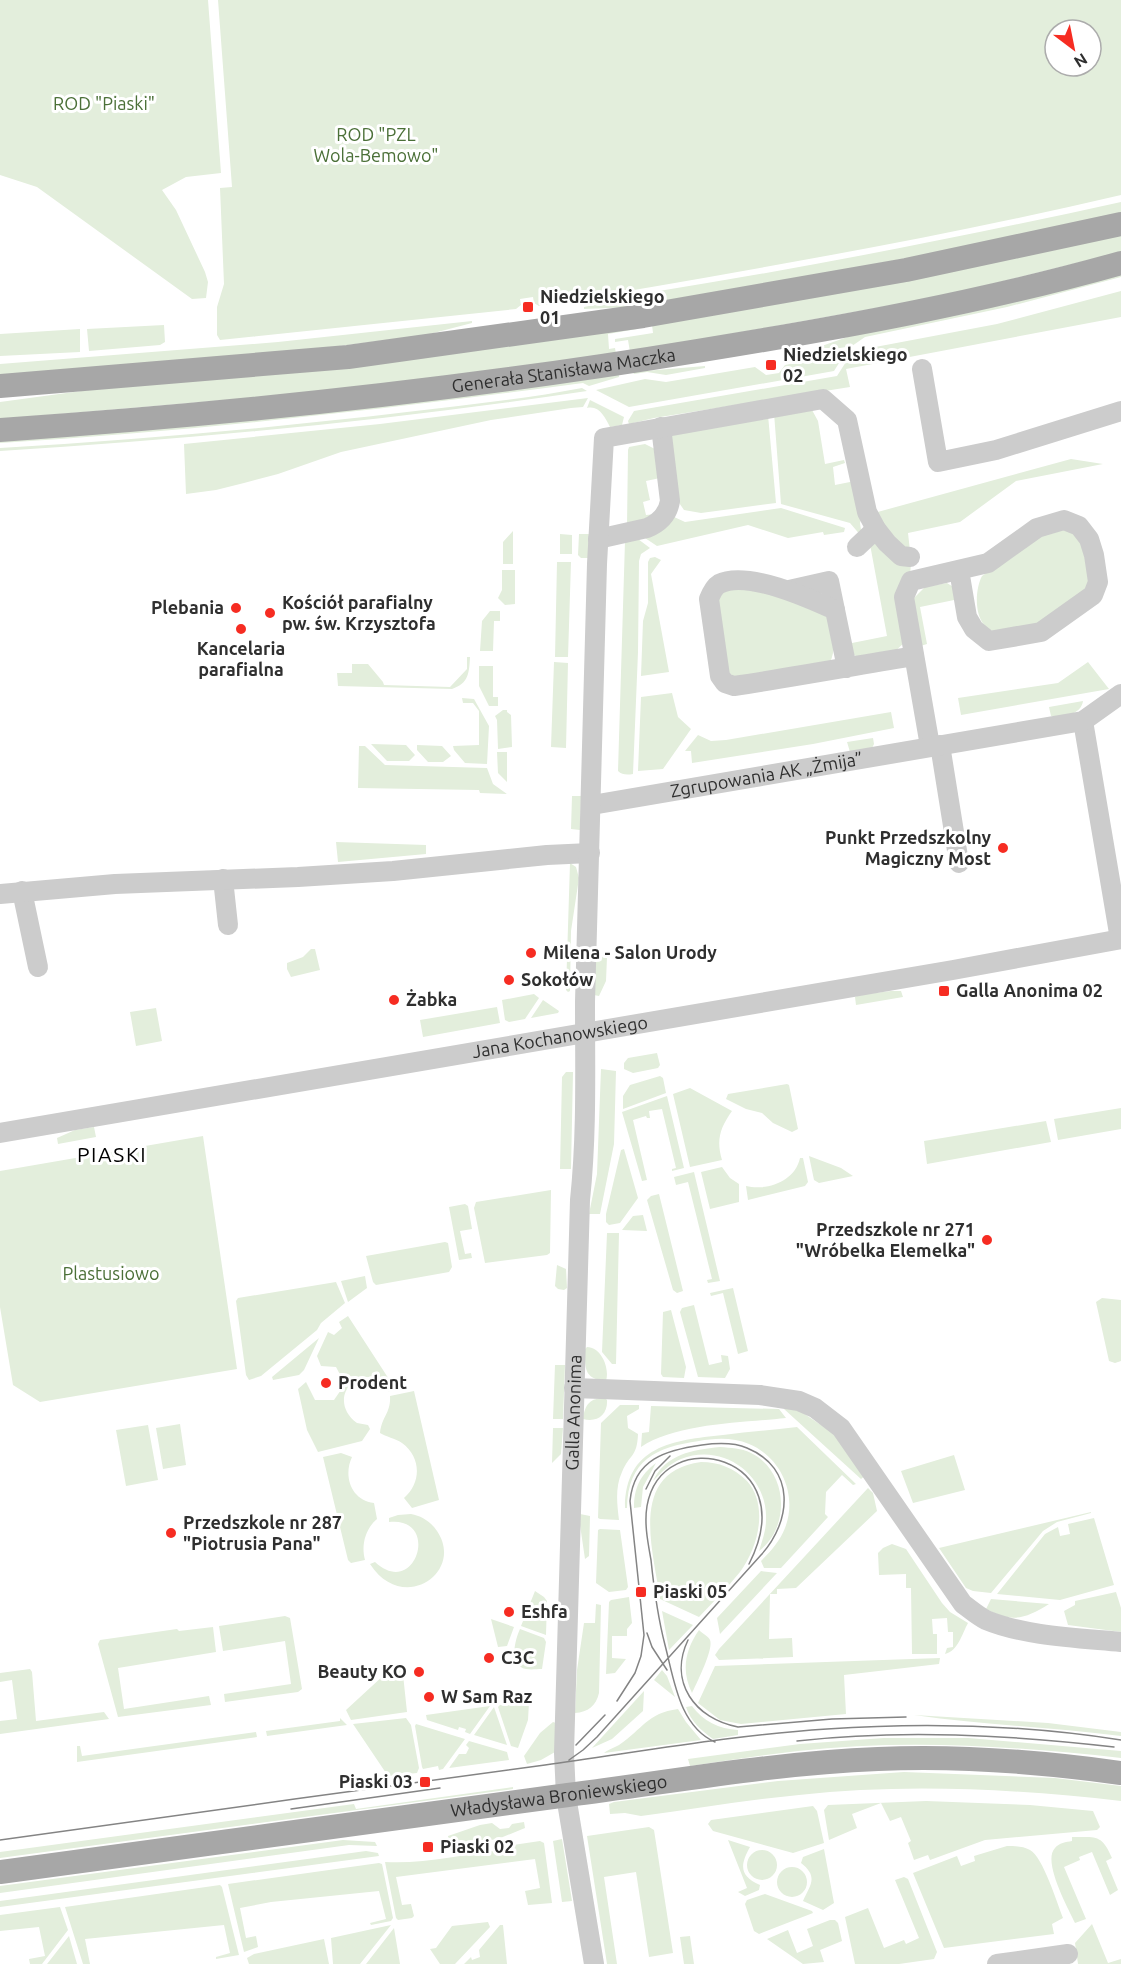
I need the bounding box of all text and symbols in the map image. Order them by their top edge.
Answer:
north arrow [1043,18,1103,78]
text: N [1071,50,1091,72]
park label: ROD "Piaski" [53,93,155,113]
park label: ROD "PZL Wola-Bemowo" [314,124,438,165]
place label: Niedzielskiego 01 [540,286,665,327]
marker: Niedzielskiego 01 [521,300,535,314]
street label: Generała Stanisława Maczka [450,344,677,395]
place label: Niedzielskiego 02 [783,344,908,385]
marker: Niedzielskiego 02 [764,358,778,372]
place label: Kościół parafialny pw. św. Krzysztofa [282,592,436,633]
place label: Plebania [151,597,224,617]
marker: Plebania [229,601,243,615]
marker: Kościół parafialny pw. św. Krzysztofa [263,606,277,620]
marker: Kancelaria parafialna [234,622,248,636]
place label: Kancelaria parafialna [197,638,285,679]
street label: Zgrupowania AK „Żmija” [669,748,864,800]
place label: Punkt Przedszkolny Magiczny Most [825,827,991,868]
marker: Punkt Przedszkolny Magiczny Most [996,841,1010,855]
place label: Milena - Salon Urody [543,942,717,962]
marker: Milena - Salon Urody [524,946,538,960]
place label: Sokołów [521,969,593,989]
marker: Sokołów [502,973,516,987]
place label: Galla Anonima 02 [956,980,1103,1000]
marker: Galla Anonima 02 [937,984,951,998]
place label: Żabka [406,989,457,1009]
marker: Żabka [387,993,401,1007]
street label: Jana Kochanowskiego [470,1011,649,1061]
district label: PIASKI [77,1142,147,1166]
place label: Przedszkole nr 271 "Wróbelka Elemelka" [796,1219,975,1260]
marker: Przedszkole nr 271 "Wróbelka Elemelka" [980,1233,994,1247]
park label: Plastusiowo [62,1263,160,1283]
street label: Galla Anonima [561,1354,585,1471]
place label: Prodent [338,1372,407,1392]
marker: Prodent [319,1376,333,1390]
place label: Przedszkole nr 287 "Piotrusia Pana" [183,1512,342,1553]
marker: Przedszkole nr 287 "Piotrusia Pana" [164,1526,178,1540]
place label: Piaski 05 [653,1581,727,1601]
marker: Piaski 05 [634,1585,648,1599]
place label: Eshfa [521,1601,568,1621]
marker: Eshfa [502,1605,516,1619]
place label: C3C [501,1647,535,1667]
marker: C3C [482,1651,496,1665]
place label: Beauty KO [317,1661,407,1681]
marker: Beauty KO [412,1665,426,1679]
place label: W Sam Raz [441,1686,532,1706]
marker: W Sam Raz [422,1690,436,1704]
street label: Władysława Broniewskiego [449,1770,668,1820]
place label: Piaski 03 [339,1771,413,1791]
marker: Piaski 03 [418,1775,432,1789]
place label: Piaski 02 [440,1836,514,1856]
marker: Piaski 02 [421,1840,435,1854]

